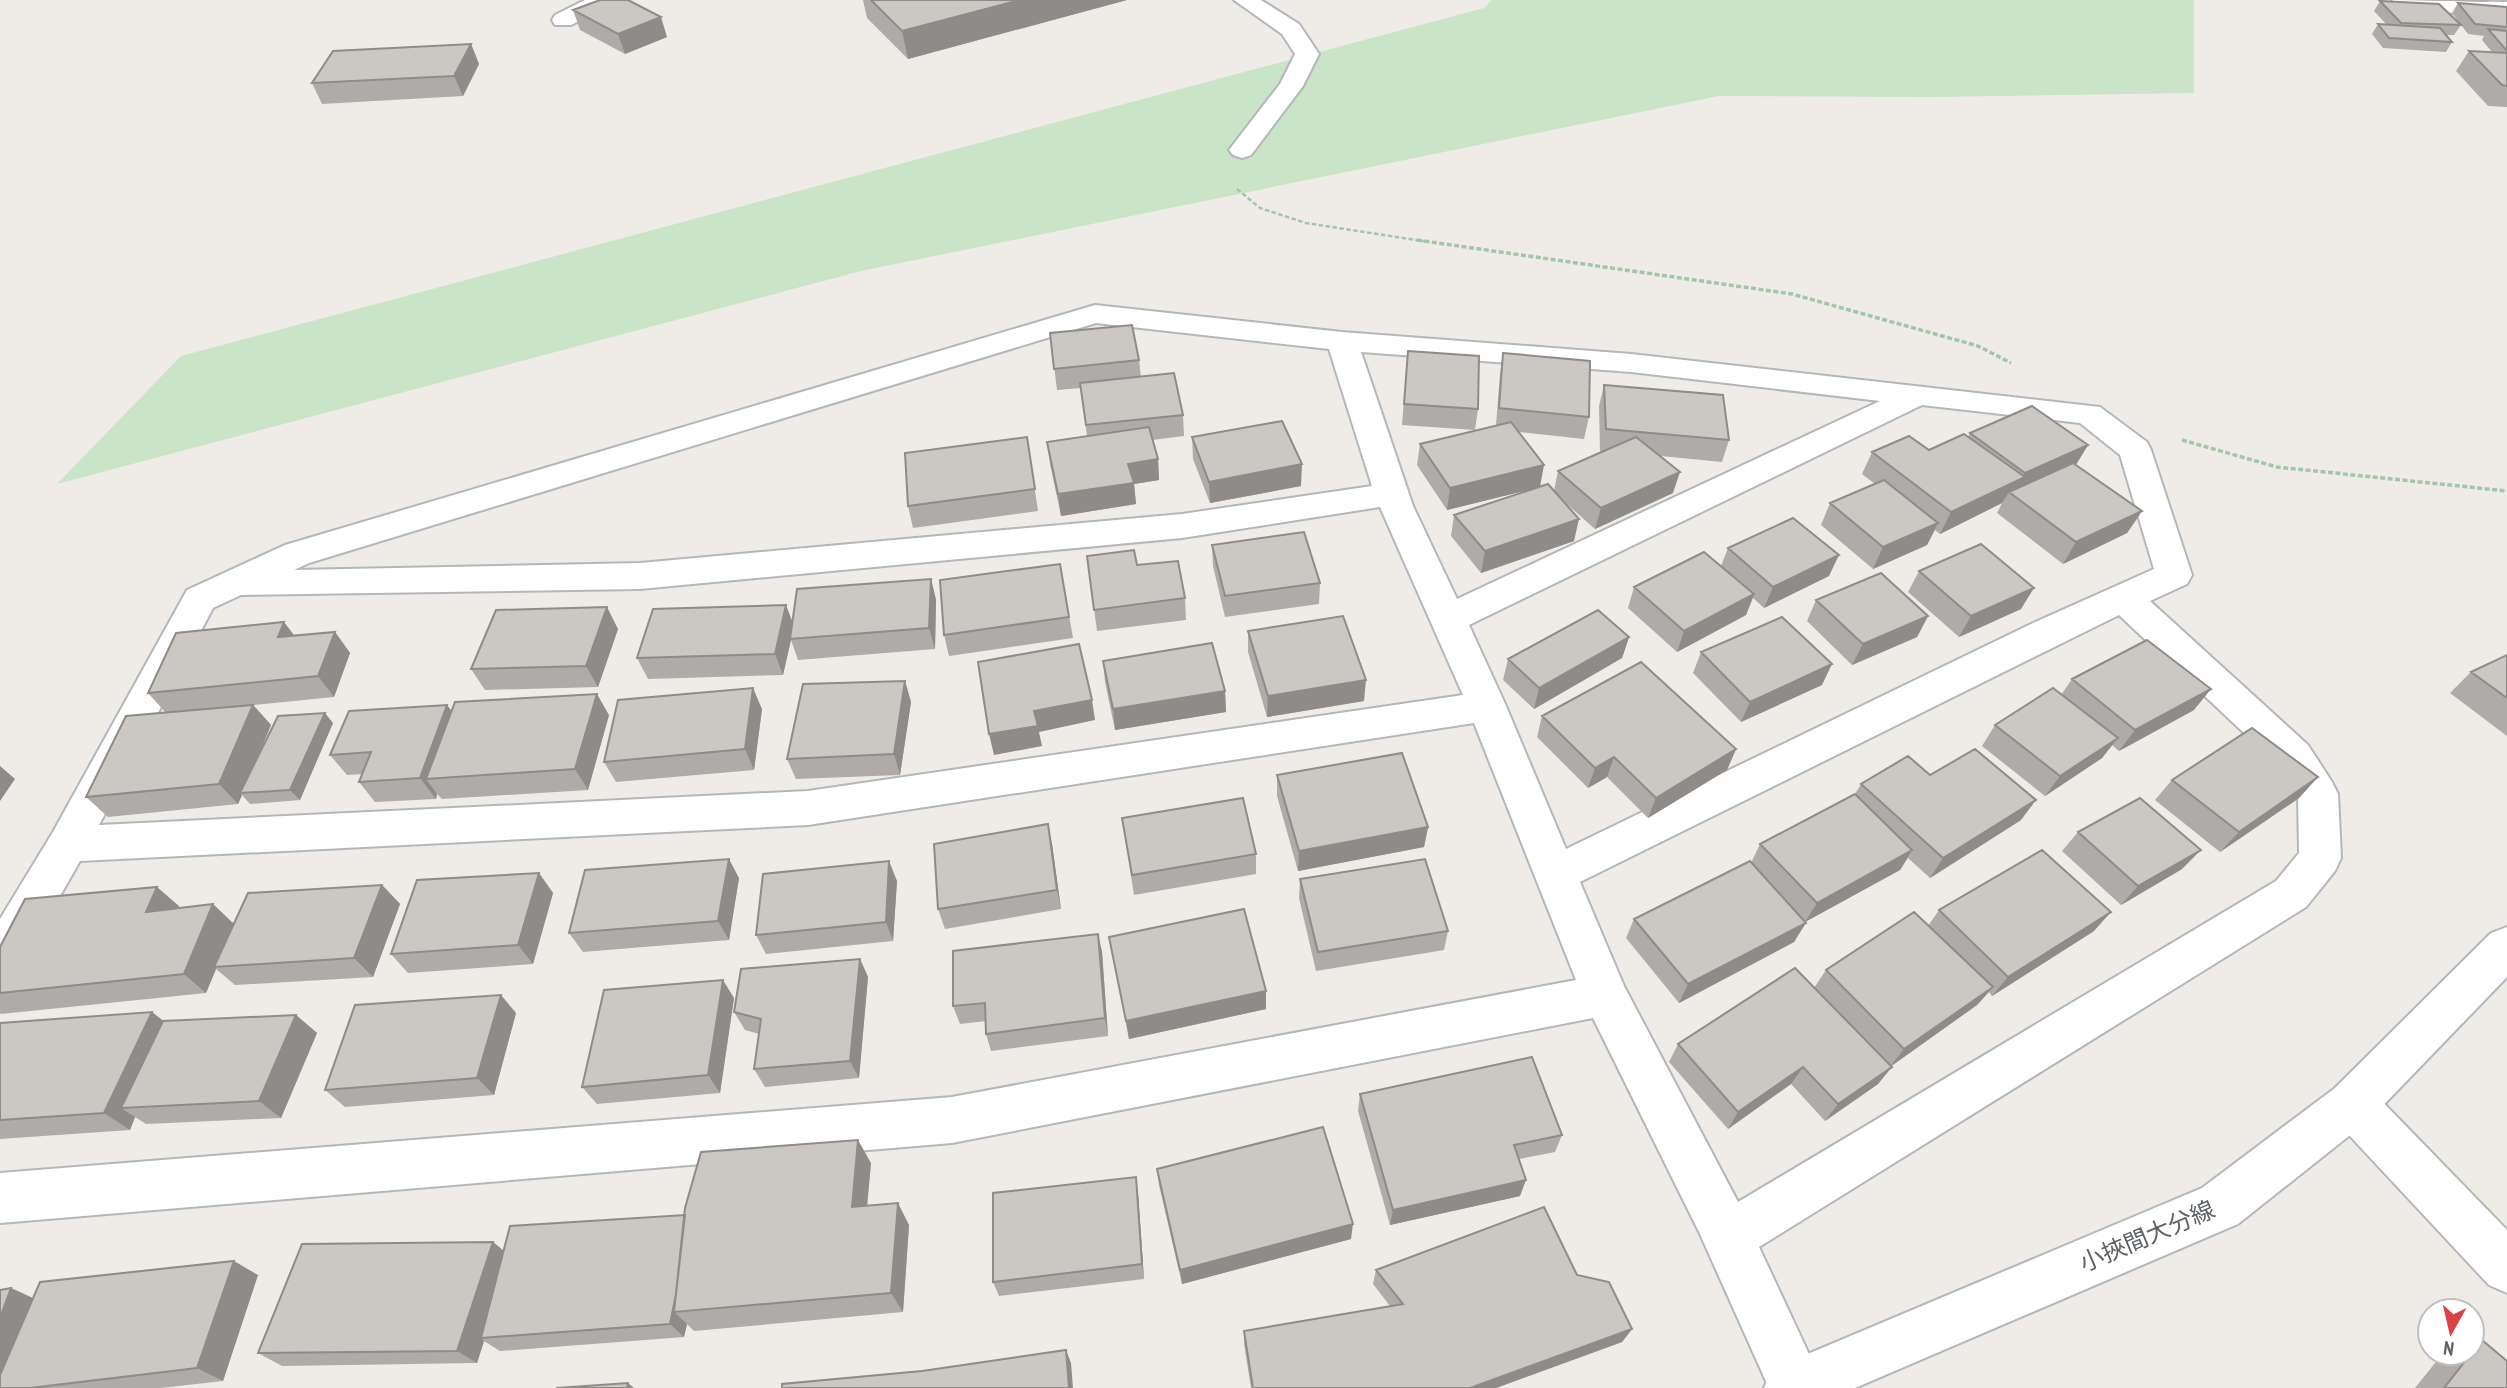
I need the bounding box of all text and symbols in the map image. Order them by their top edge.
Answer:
street label: 小挾間大分線 [2075,1194,2219,1278]
north arrow [2416,1297,2486,1367]
text: N [2442,1336,2455,1361]

